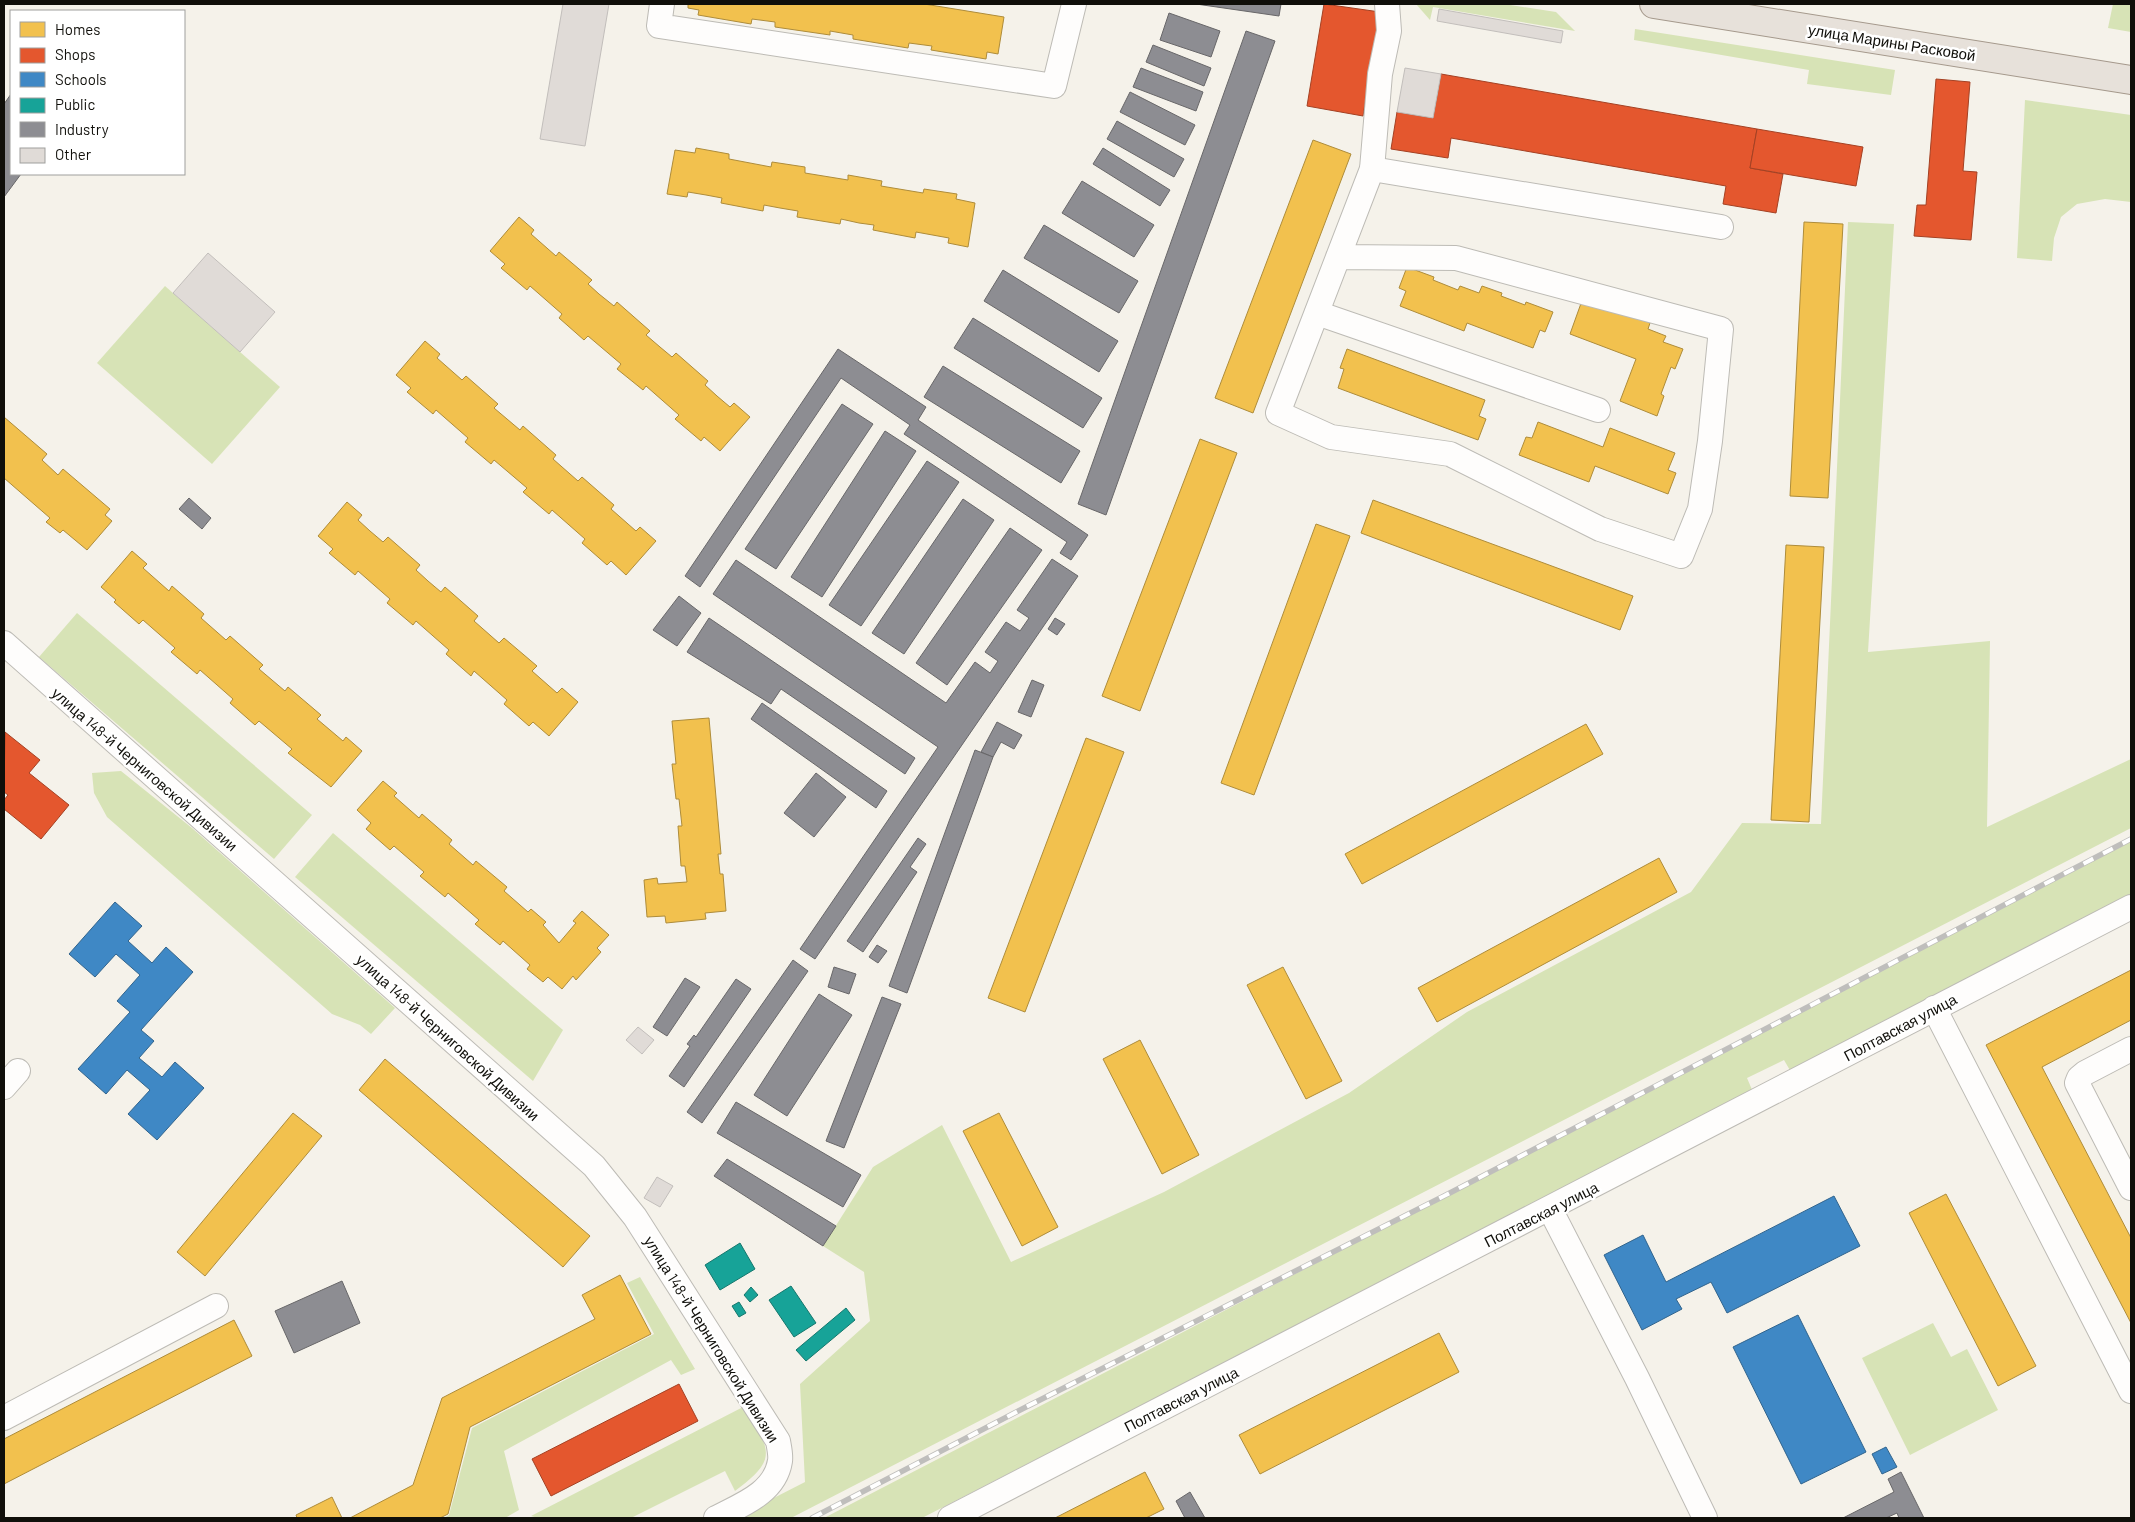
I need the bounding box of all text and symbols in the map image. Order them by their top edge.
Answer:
legend [10,10,185,175]
text: Homes [55,20,100,38]
street label: улица Марины Расковой [1807,20,1977,64]
text: Shops [55,45,95,63]
text: Schools [55,70,107,88]
text: Public [55,95,95,113]
text: Industry [55,120,109,138]
text: Other [55,145,92,163]
street label: улица 148-й Черниговской Дивизии [49,683,241,855]
street label: улица 148-й Черниговской Дивизии [353,950,543,1124]
street label: Полтавская улица [1840,989,1960,1064]
street label: Полтавская улица [1481,1177,1602,1251]
street label: улица 148-й Черниговской Дивизии [641,1232,783,1446]
street label: Полтавская улица [1121,1362,1242,1436]

